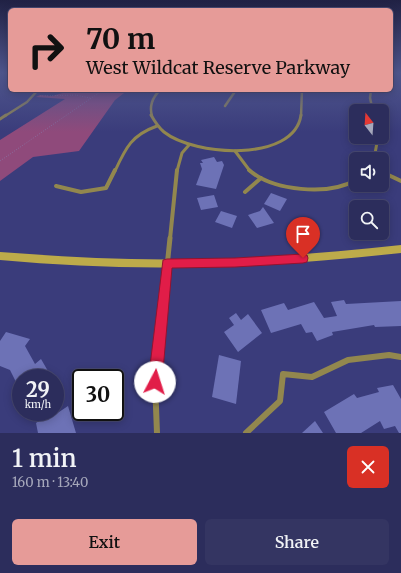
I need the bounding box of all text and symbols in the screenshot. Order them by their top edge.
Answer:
text: 70 m [86,21,155,57]
icon: right [20,24,72,76]
text: West Wildcat Reserve Parkway [86,56,350,79]
north arrow [349,104,389,144]
map controls [349,104,389,240]
button: sound [349,152,389,192]
button: search [349,200,389,240]
pin [286,217,320,258]
icon: arrive [292,223,314,245]
position arrow [134,361,176,403]
speed limit sign: 30 [72,369,124,421]
text: 29 [26,377,50,402]
text: km/h [25,398,51,411]
text: 1 min [12,443,77,474]
button: close [347,446,389,488]
text: 160 m · 13:40 [12,474,88,491]
button: Exit [12,519,197,565]
button: Share [205,519,389,565]

